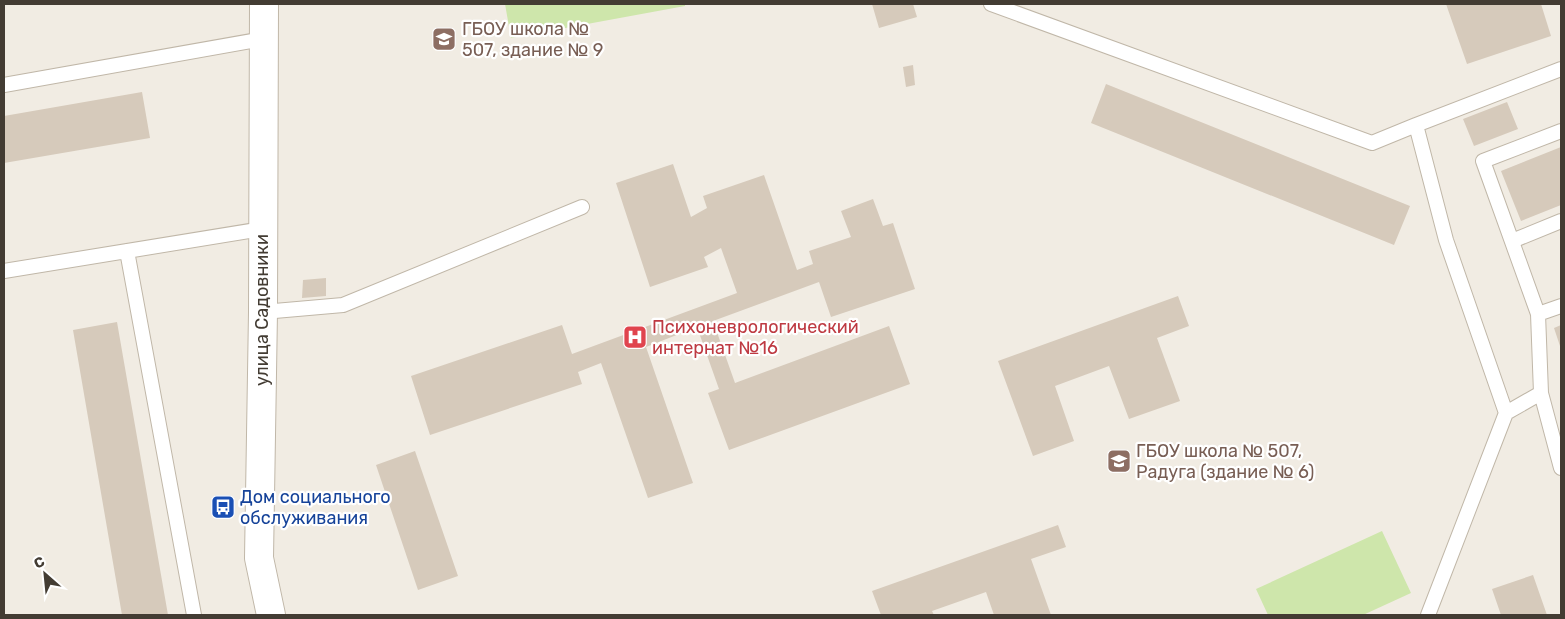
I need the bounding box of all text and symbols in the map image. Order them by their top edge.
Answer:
place label: ГБОУ школа № 507, здание № 9 [462,18,603,61]
school or university icon: ГБОУ школа № 507, здание № 9 [431,26,457,52]
street label: улица Садовники [251,234,273,386]
place label: Психоневрологический интернат №16 [652,316,859,359]
hospital icon: Психоневрологический интернат №16 [622,324,648,350]
place label: ГБОУ школа № 507, Радуга (здание № 6) [1136,440,1314,483]
school or university icon: ГБОУ школа № 507, Радуга (здание № 6) [1106,448,1132,474]
place label: Дом социального обслуживания [240,486,391,529]
bus stop icon: Дом социального обслуживания [210,494,236,520]
north arrow [20,549,70,599]
text: С [31,553,48,573]

